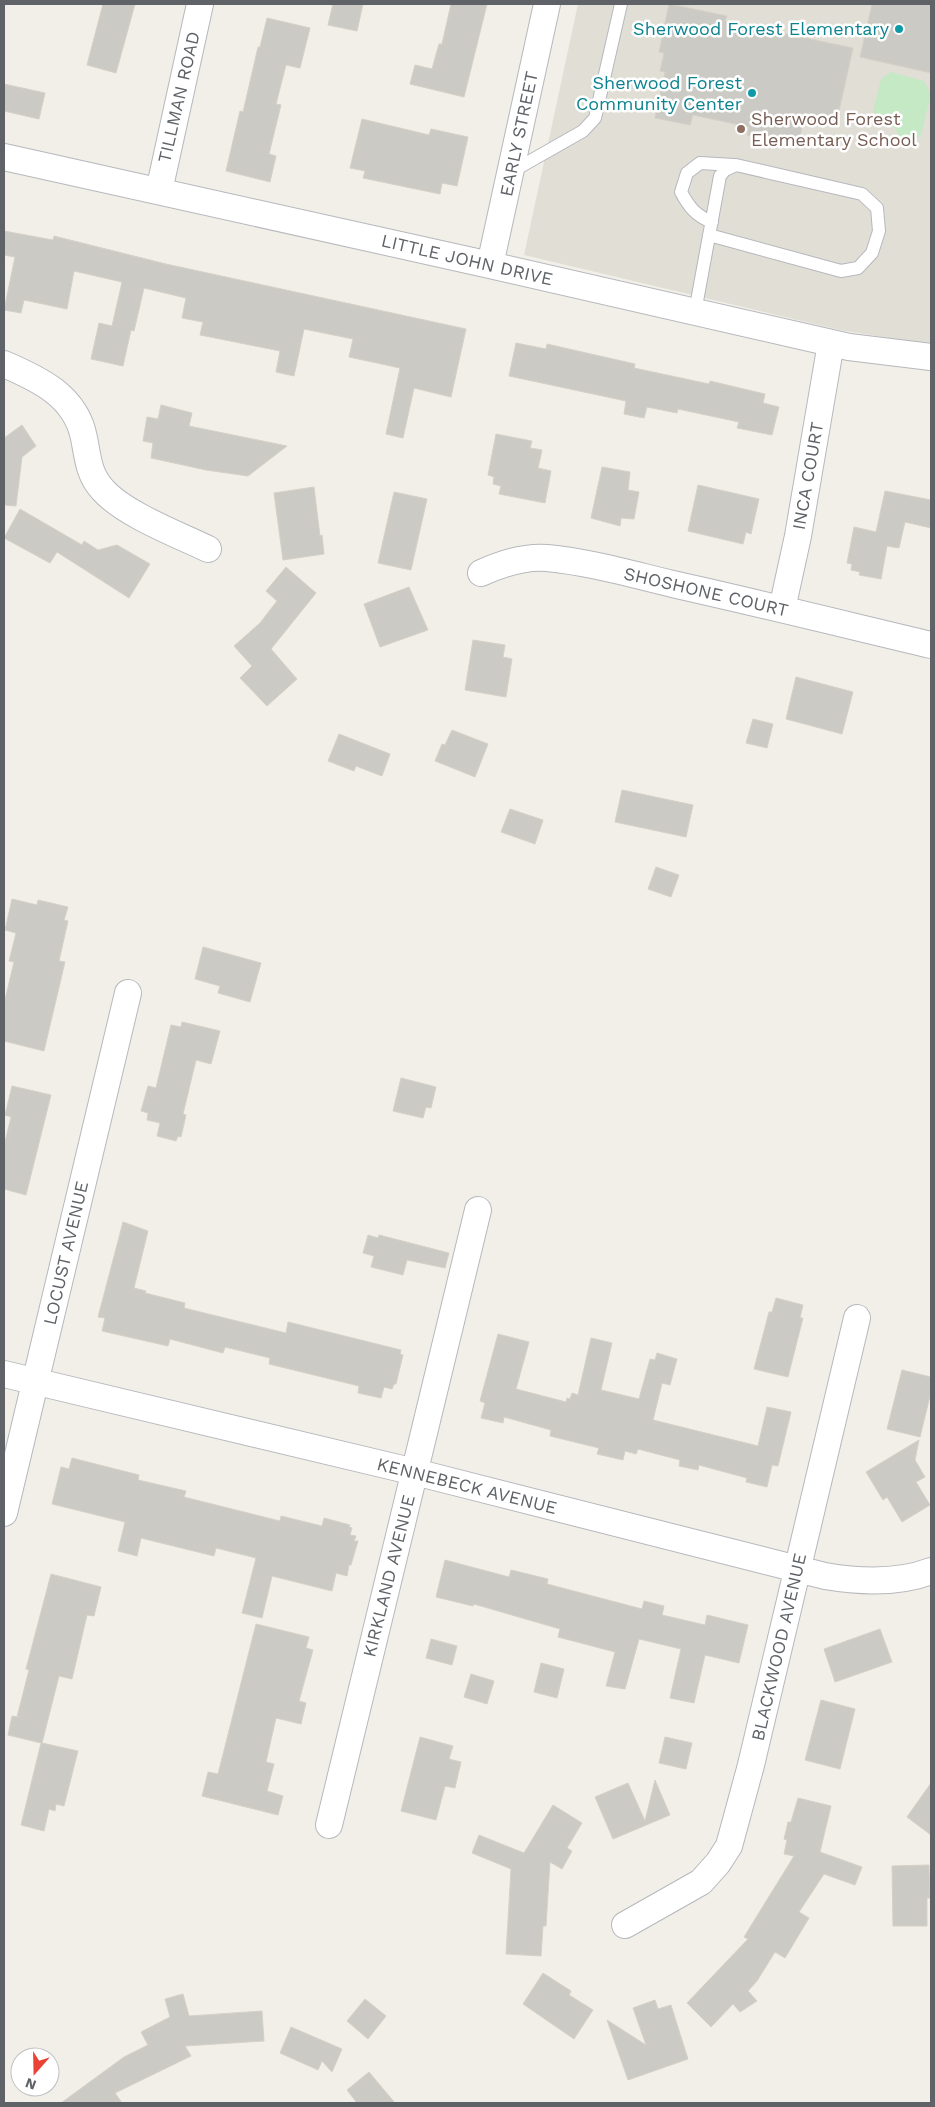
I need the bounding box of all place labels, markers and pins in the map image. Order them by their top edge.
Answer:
place label: Sherwood Forest Elementary [633,18,890,39]
marker: Sherwood Forest Elementary [893,23,905,35]
place label: Sherwood Forest Community Center [576,72,742,114]
marker: Sherwood Forest Community Center [746,87,758,99]
place label: Sherwood Forest Elementary School [751,108,917,150]
marker: Sherwood Forest Elementary School [735,123,747,135]

